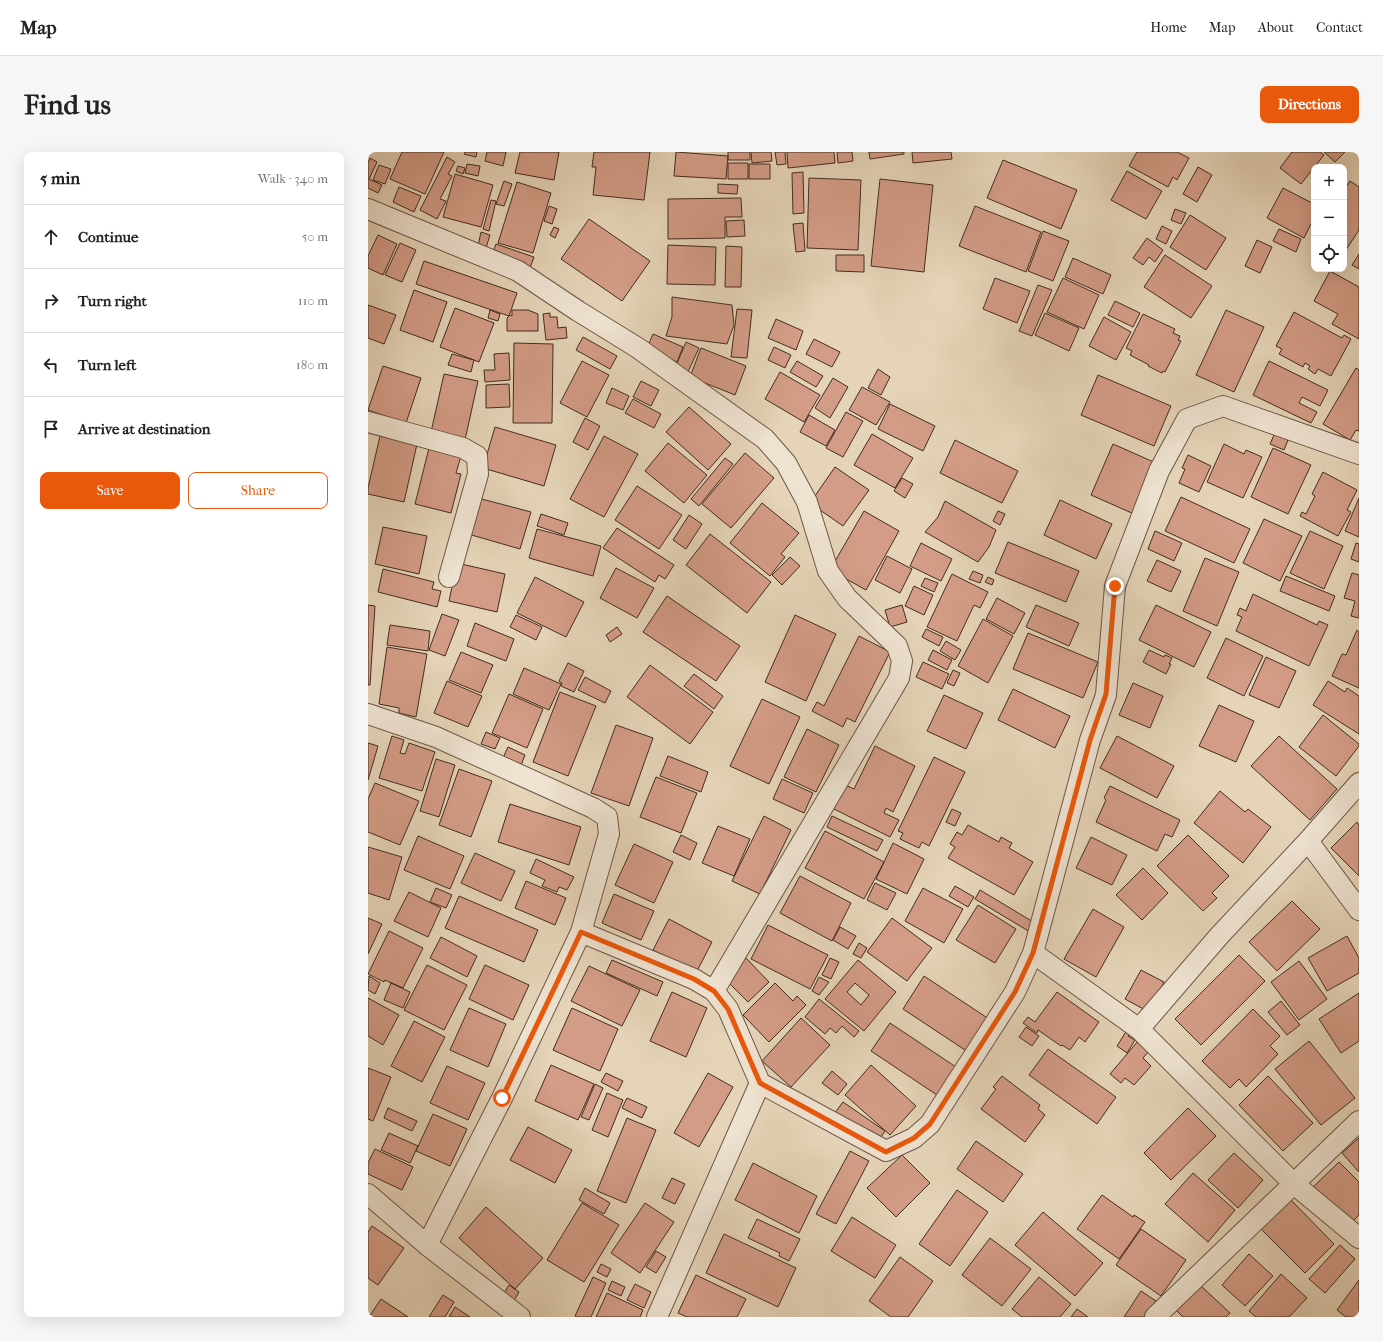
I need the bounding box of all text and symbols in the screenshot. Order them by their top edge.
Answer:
text: Map [20,17,56,39]
text: Home [1150,19,1187,36]
text: Map [1209,19,1236,36]
text: About [1258,19,1294,36]
text: Contact [1316,19,1363,36]
button: Directions [1260,86,1359,123]
text: Find us [24,88,111,121]
map controls [1311,164,1347,272]
button: + [1311,164,1347,200]
text: 5 min [40,168,80,188]
text: Walk · 340 m [258,171,328,186]
button: − [1311,200,1347,236]
icon: ahead [40,226,62,248]
text: Continue [78,228,138,246]
text: 50 m [302,229,328,244]
button: locate [1311,236,1347,272]
icon: right [40,290,62,312]
text: Turn right [78,292,147,310]
text: 110 m [298,293,328,308]
icon: left [40,354,62,376]
text: Turn left [78,356,136,374]
text: 180 m [296,357,328,372]
icon: arrive [40,418,62,440]
text: Arrive at destination [78,420,210,438]
button: Save [40,472,180,509]
button: Share [188,472,328,509]
route end [1106,577,1124,595]
route start [493,1089,511,1107]

